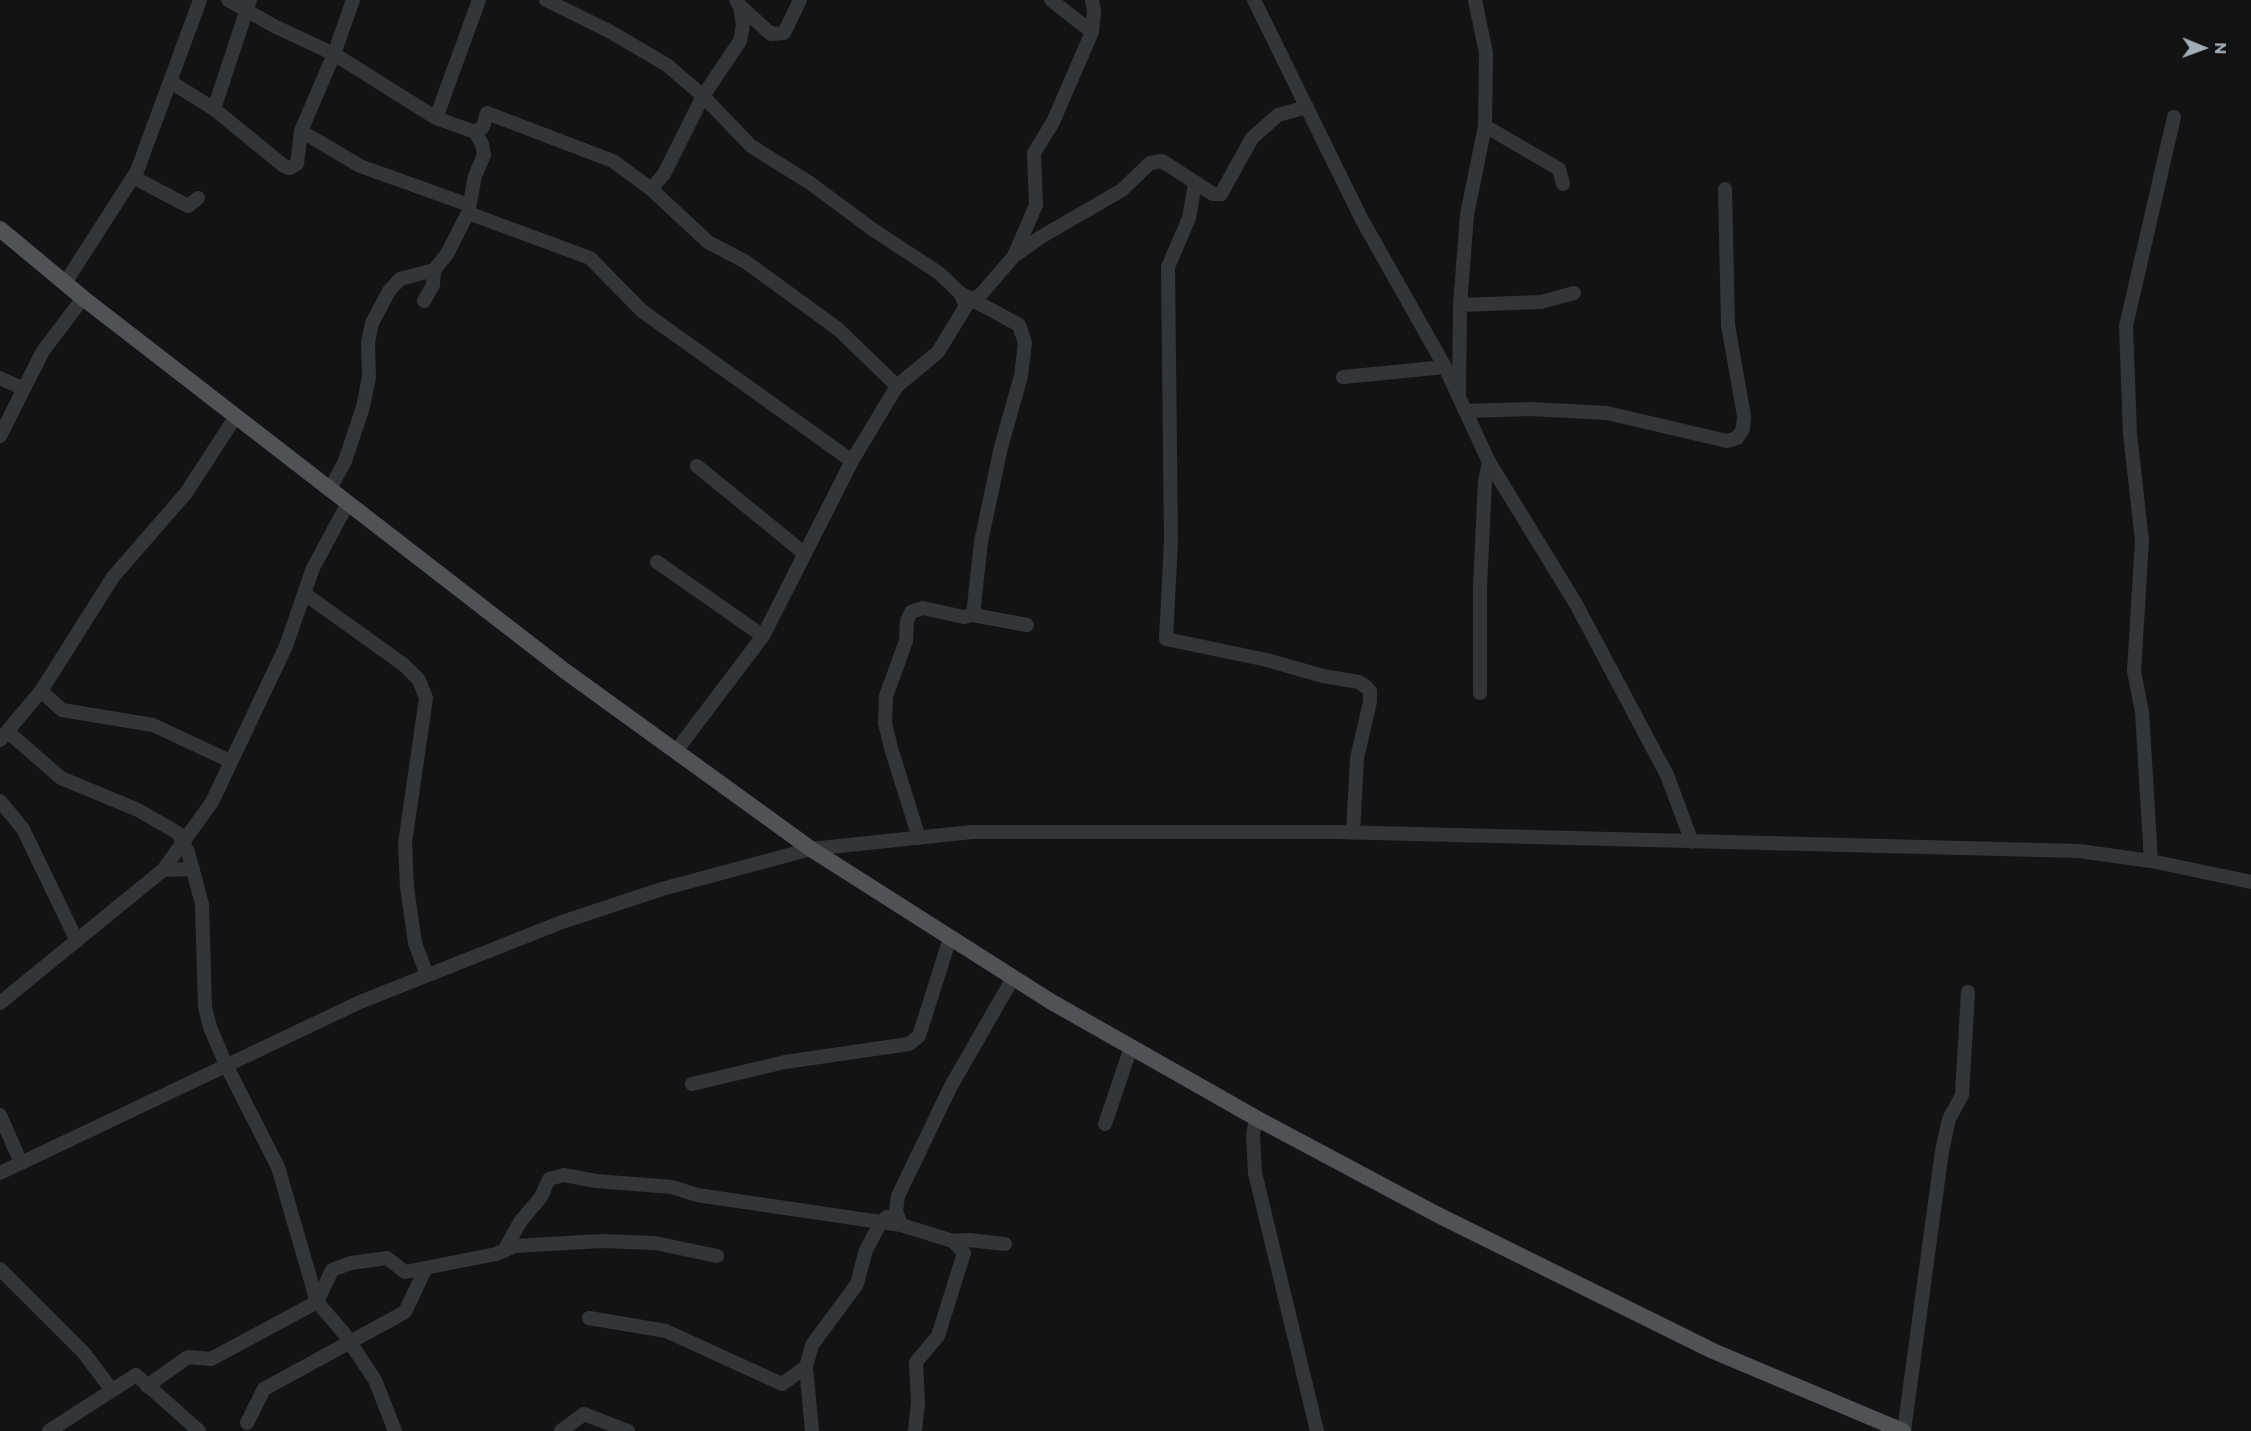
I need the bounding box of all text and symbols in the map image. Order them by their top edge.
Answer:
north arrow [2173,18,2233,78]
text: N [2212,42,2231,54]

